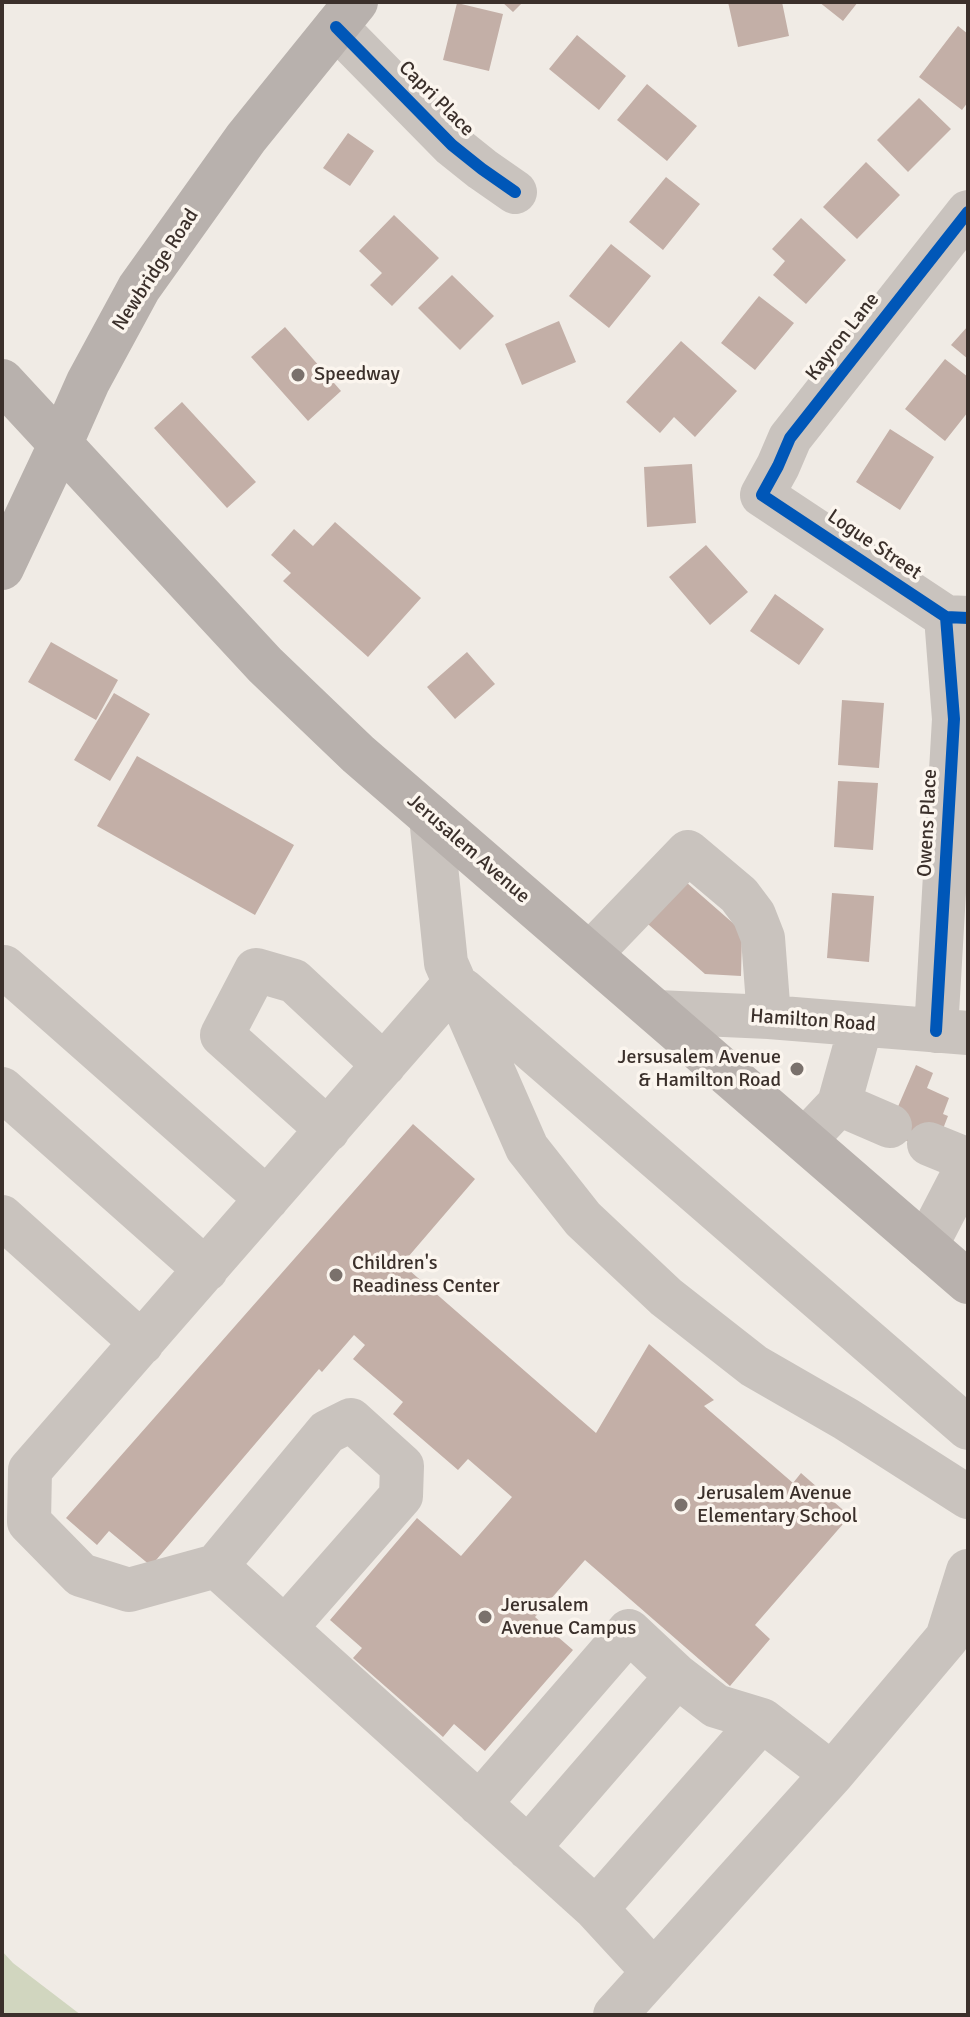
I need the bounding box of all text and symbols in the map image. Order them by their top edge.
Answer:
street label: Capri Place [393,56,479,142]
street label: Newbridge Road [108,205,204,335]
street label: Kayron Lane [801,288,885,386]
place label: Speedway [314,363,400,387]
marker: Speedway [289,366,307,384]
street label: Logue Street [822,505,926,585]
street label: Owens Place [913,768,943,878]
street label: Jerusalem Avenue [402,789,534,909]
street label: Hamilton Road [749,1005,877,1037]
place label: Jersusalem Avenue & Hamilton Road [617,1046,781,1093]
marker: Jersusalem Avenue & Hamilton Road [788,1060,806,1078]
place label: Children's Readiness Center [352,1252,500,1299]
marker: Children's Readiness Center [327,1266,345,1284]
place label: Jerusalem Avenue Elementary School [697,1482,858,1529]
marker: Jerusalem Avenue Elementary School [672,1496,690,1514]
place label: Jerusalem Avenue Campus [501,1594,636,1641]
marker: Jerusalem Avenue Campus [476,1608,494,1626]

